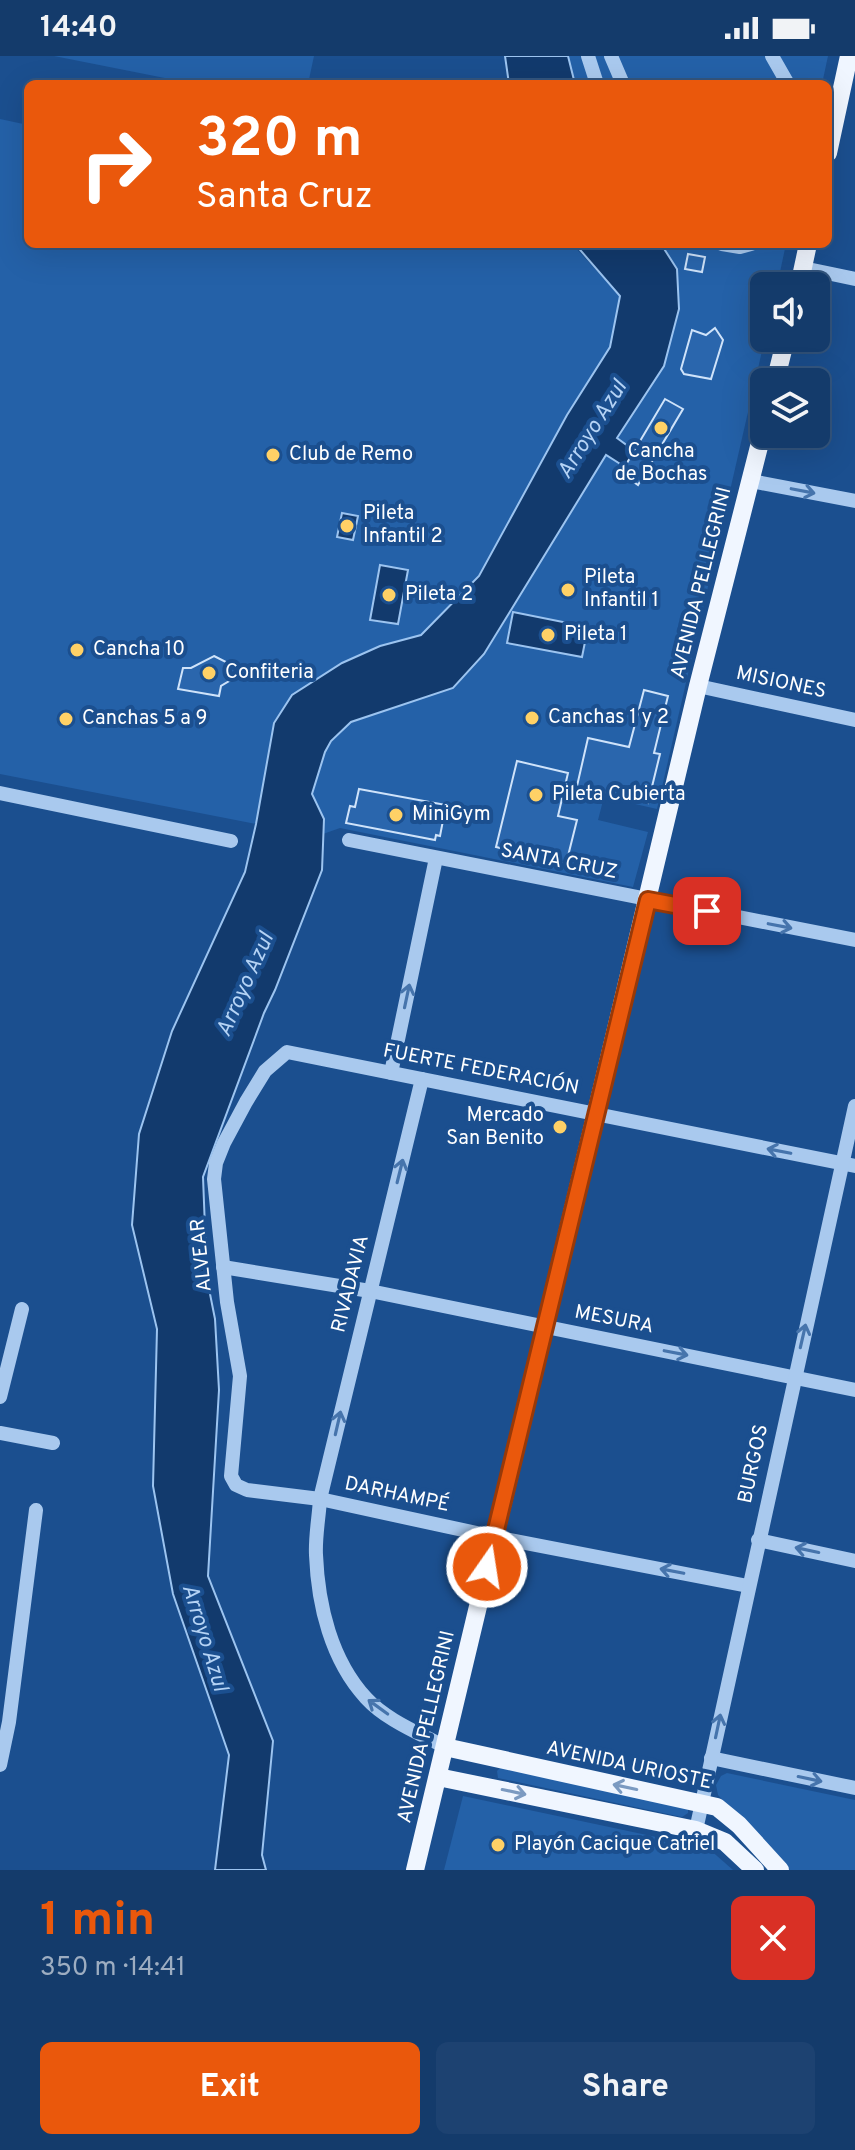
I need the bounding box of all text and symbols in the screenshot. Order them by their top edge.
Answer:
text: 14:40 [40,10,118,47]
text: 320 m [196,106,363,176]
icon: right [64,112,168,216]
text: Santa Cruz [196,175,373,221]
map controls [750,272,830,448]
button: sound [750,272,830,352]
button: layers [750,368,830,448]
water label: Arroyo Azul [552,375,635,484]
marker: Cancha de Bochas [652,419,670,437]
place label: Cancha de Bochas [615,439,707,488]
place label: Club de Remo [289,442,413,468]
marker: Club de Remo [264,446,282,464]
street label: AVENIDA PELLEGRINI [666,484,738,682]
one-way arrow [790,484,815,499]
place label: Pileta Infantil 2 [363,501,443,550]
marker: Pileta Infantil 2 [338,517,356,535]
place label: Pileta Infantil 1 [584,565,659,614]
marker: Pileta Infantil 1 [559,581,577,599]
place label: Pileta 2 [405,582,473,608]
marker: Pileta 2 [380,586,398,604]
place label: Pileta 1 [564,622,628,648]
marker: Pileta 1 [539,626,557,644]
place label: Cancha 10 [93,637,185,663]
marker: Cancha 10 [68,641,86,659]
place label: Confiteria [225,660,314,686]
street label: MISIONES [734,661,828,705]
marker: Confiteria [200,664,218,682]
place label: Canchas 1 y 2 [548,705,669,731]
place label: Canchas 5 a 9 [82,706,208,732]
marker: Canchas 1 y 2 [523,709,541,727]
marker: Canchas 5 a 9 [57,710,75,728]
place label: Pileta Cubierta [552,782,686,808]
marker: Pileta Cubierta [527,786,545,804]
place label: MiniGym [412,802,491,828]
marker: MiniGym [387,806,405,824]
street label: SANTA CRUZ [499,838,619,886]
pin [673,877,741,945]
icon: arrive [685,889,729,933]
one-way arrow [767,919,792,934]
water label: Arroyo Azul [211,928,281,1041]
one-way arrow [400,984,415,1010]
street label: FUERTE FEDERACIÓN [381,1036,582,1102]
place label: Mercado San Benito [446,1103,544,1152]
marker: Mercado San Benito [551,1118,569,1136]
one-way arrow [766,1143,792,1158]
one-way arrow [393,1158,408,1184]
street label: ALVEAR [185,1217,219,1293]
street label: RIVADAVIA [326,1232,376,1336]
street label: MESURA [572,1300,656,1340]
one-way arrow [796,1323,811,1349]
one-way arrow [663,1346,689,1361]
one-way arrow [331,1411,346,1437]
street label: BURGOS [733,1422,775,1506]
street label: DARHAMPÉ [342,1469,452,1519]
position arrow [445,1525,529,1609]
one-way arrow [794,1542,820,1557]
one-way arrow [660,1563,685,1578]
water label: Arroyo Azul [175,1581,234,1696]
street label: AVENIDA PELLEGRINI [392,1628,462,1826]
one-way arrow [368,1699,389,1716]
one-way arrow [711,1714,726,1740]
street label: AVENIDA URIOSTE [544,1736,714,1796]
one-way arrow [797,1772,822,1787]
one-way arrow [613,1779,639,1794]
one-way arrow [501,1785,526,1800]
place label: Playón Cacique Catriel [514,1832,715,1858]
marker: Playón Cacique Catriel [489,1836,507,1854]
text: 1 min [40,1892,155,1952]
button: close [731,1896,815,1980]
text: 350 m · 14:41 [40,1952,186,1985]
button: Exit [40,2042,420,2134]
button: Share [436,2042,815,2134]

